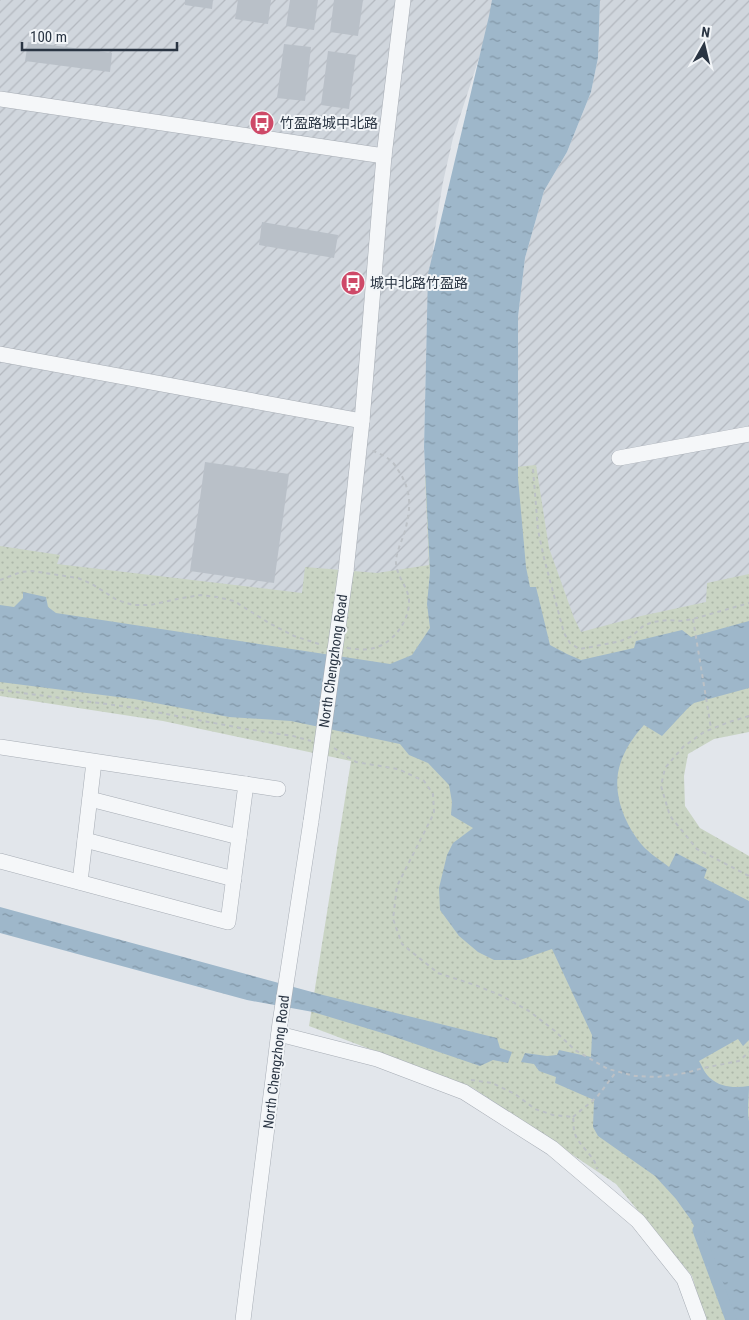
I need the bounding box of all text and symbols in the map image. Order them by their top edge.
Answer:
scale bar [22,20,178,52]
north arrow [679,20,729,70]
text: N [700,24,711,41]
text: 100 m [30,28,67,46]
bus stop icon: 竹盈路城中北路 [249,110,275,136]
place label: 竹盈路城中北路 [280,115,378,131]
bus stop icon: 城中北路竹盈路 [340,270,366,296]
place label: 城中北路竹盈路 [370,275,468,291]
street label: North Chengzhong Road [316,593,350,729]
street label: North Chengzhong Road [260,994,292,1130]

